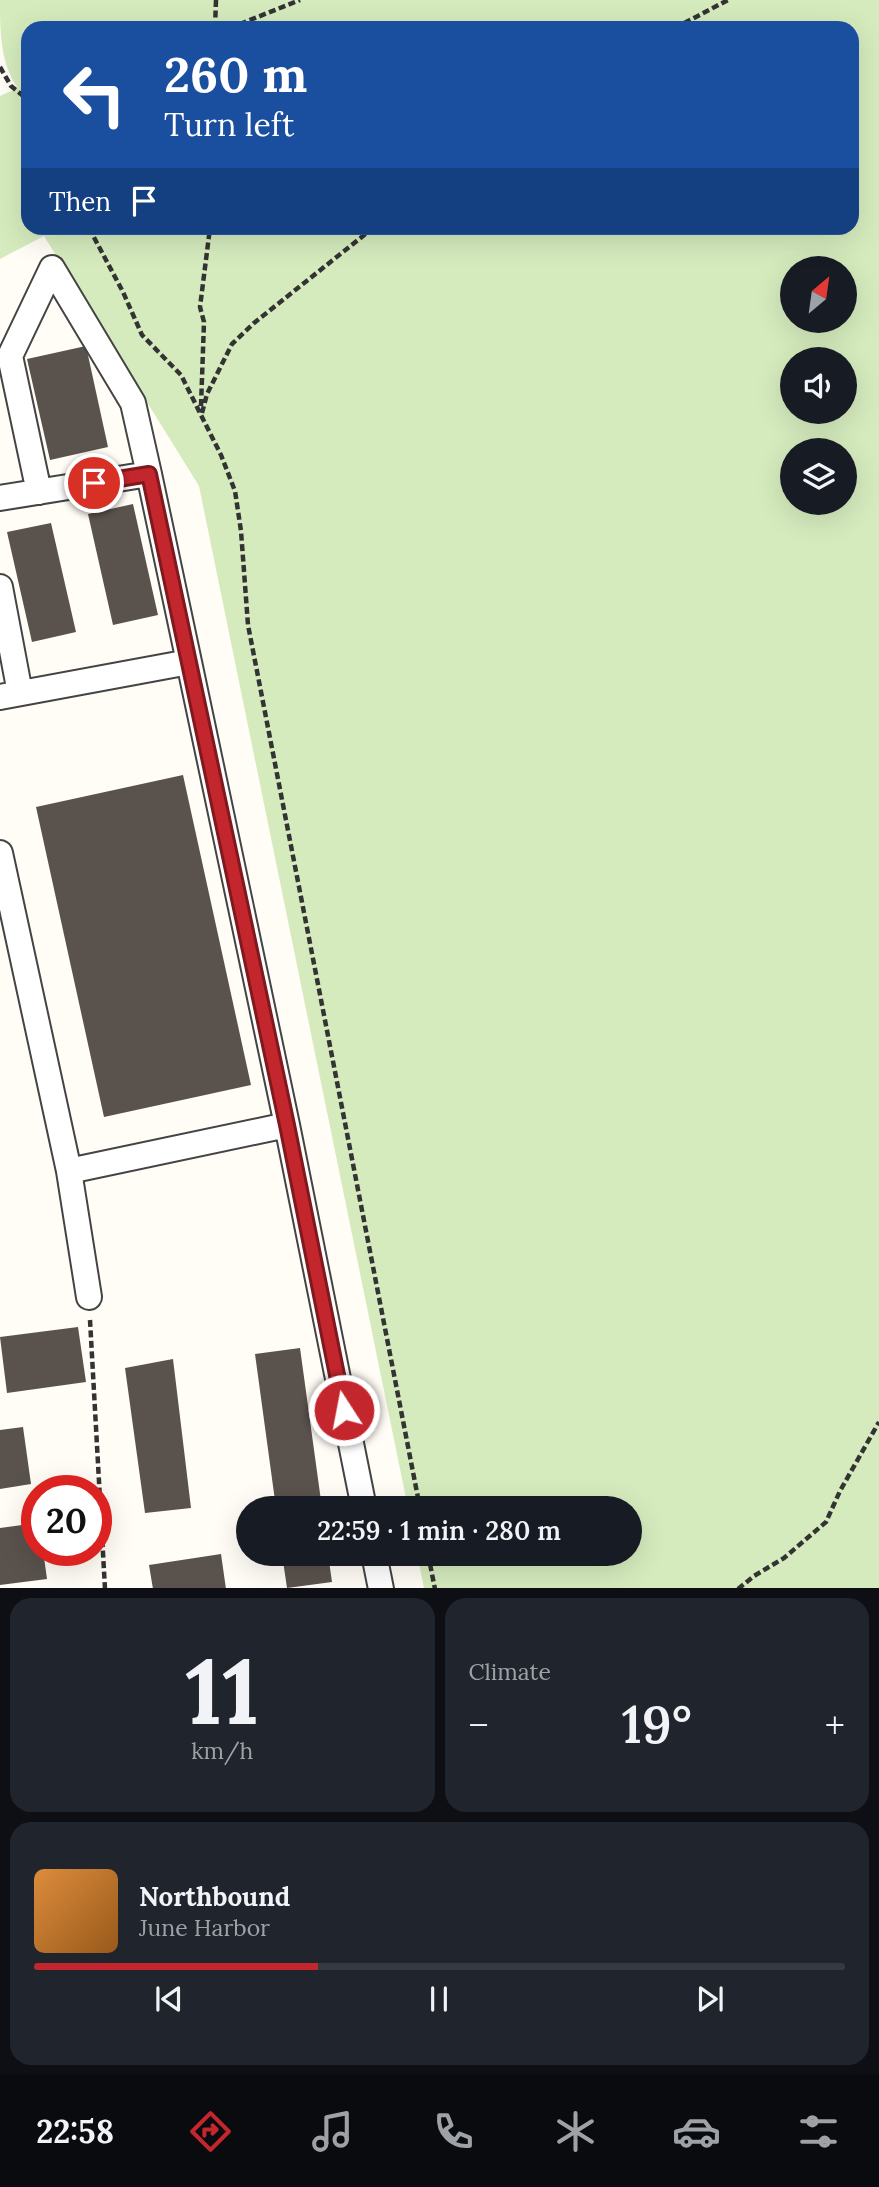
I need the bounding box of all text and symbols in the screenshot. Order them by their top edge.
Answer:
text: 260 m [164,43,307,105]
icon: left [49,49,140,140]
text: Turn left [164,104,294,145]
icon: arrive [125,182,163,220]
text: Then [49,185,111,218]
north arrow [780,256,858,332]
map controls [780,256,857,515]
button: sound [780,347,857,424]
button: layers [780,438,857,515]
pin [64,453,124,513]
icon: arrive [75,464,113,502]
position arrow [307,1373,381,1447]
speed limit sign: 20 [21,1475,112,1566]
text: 22:59 · 1 min · 280 m [317,1514,561,1547]
text: 11 [185,1632,259,1749]
text: Climate [469,1657,551,1686]
text: 19° [621,1691,692,1757]
text: − [469,1701,489,1749]
text: + [825,1701,845,1749]
text: km/h [191,1736,253,1765]
text: Northbound [139,1880,290,1913]
text: June Harbor [139,1913,270,1942]
icon: previous [150,1980,188,2018]
icon: pause [420,1980,458,2018]
icon: next [691,1980,729,2018]
icon: directions [186,2107,235,2156]
icon: music [308,2107,357,2156]
icon: phone [429,2107,478,2156]
icon: climate [551,2107,600,2156]
icon: car [672,2107,721,2156]
icon: filters [794,2107,843,2156]
text: 22:58 [36,2111,114,2152]

